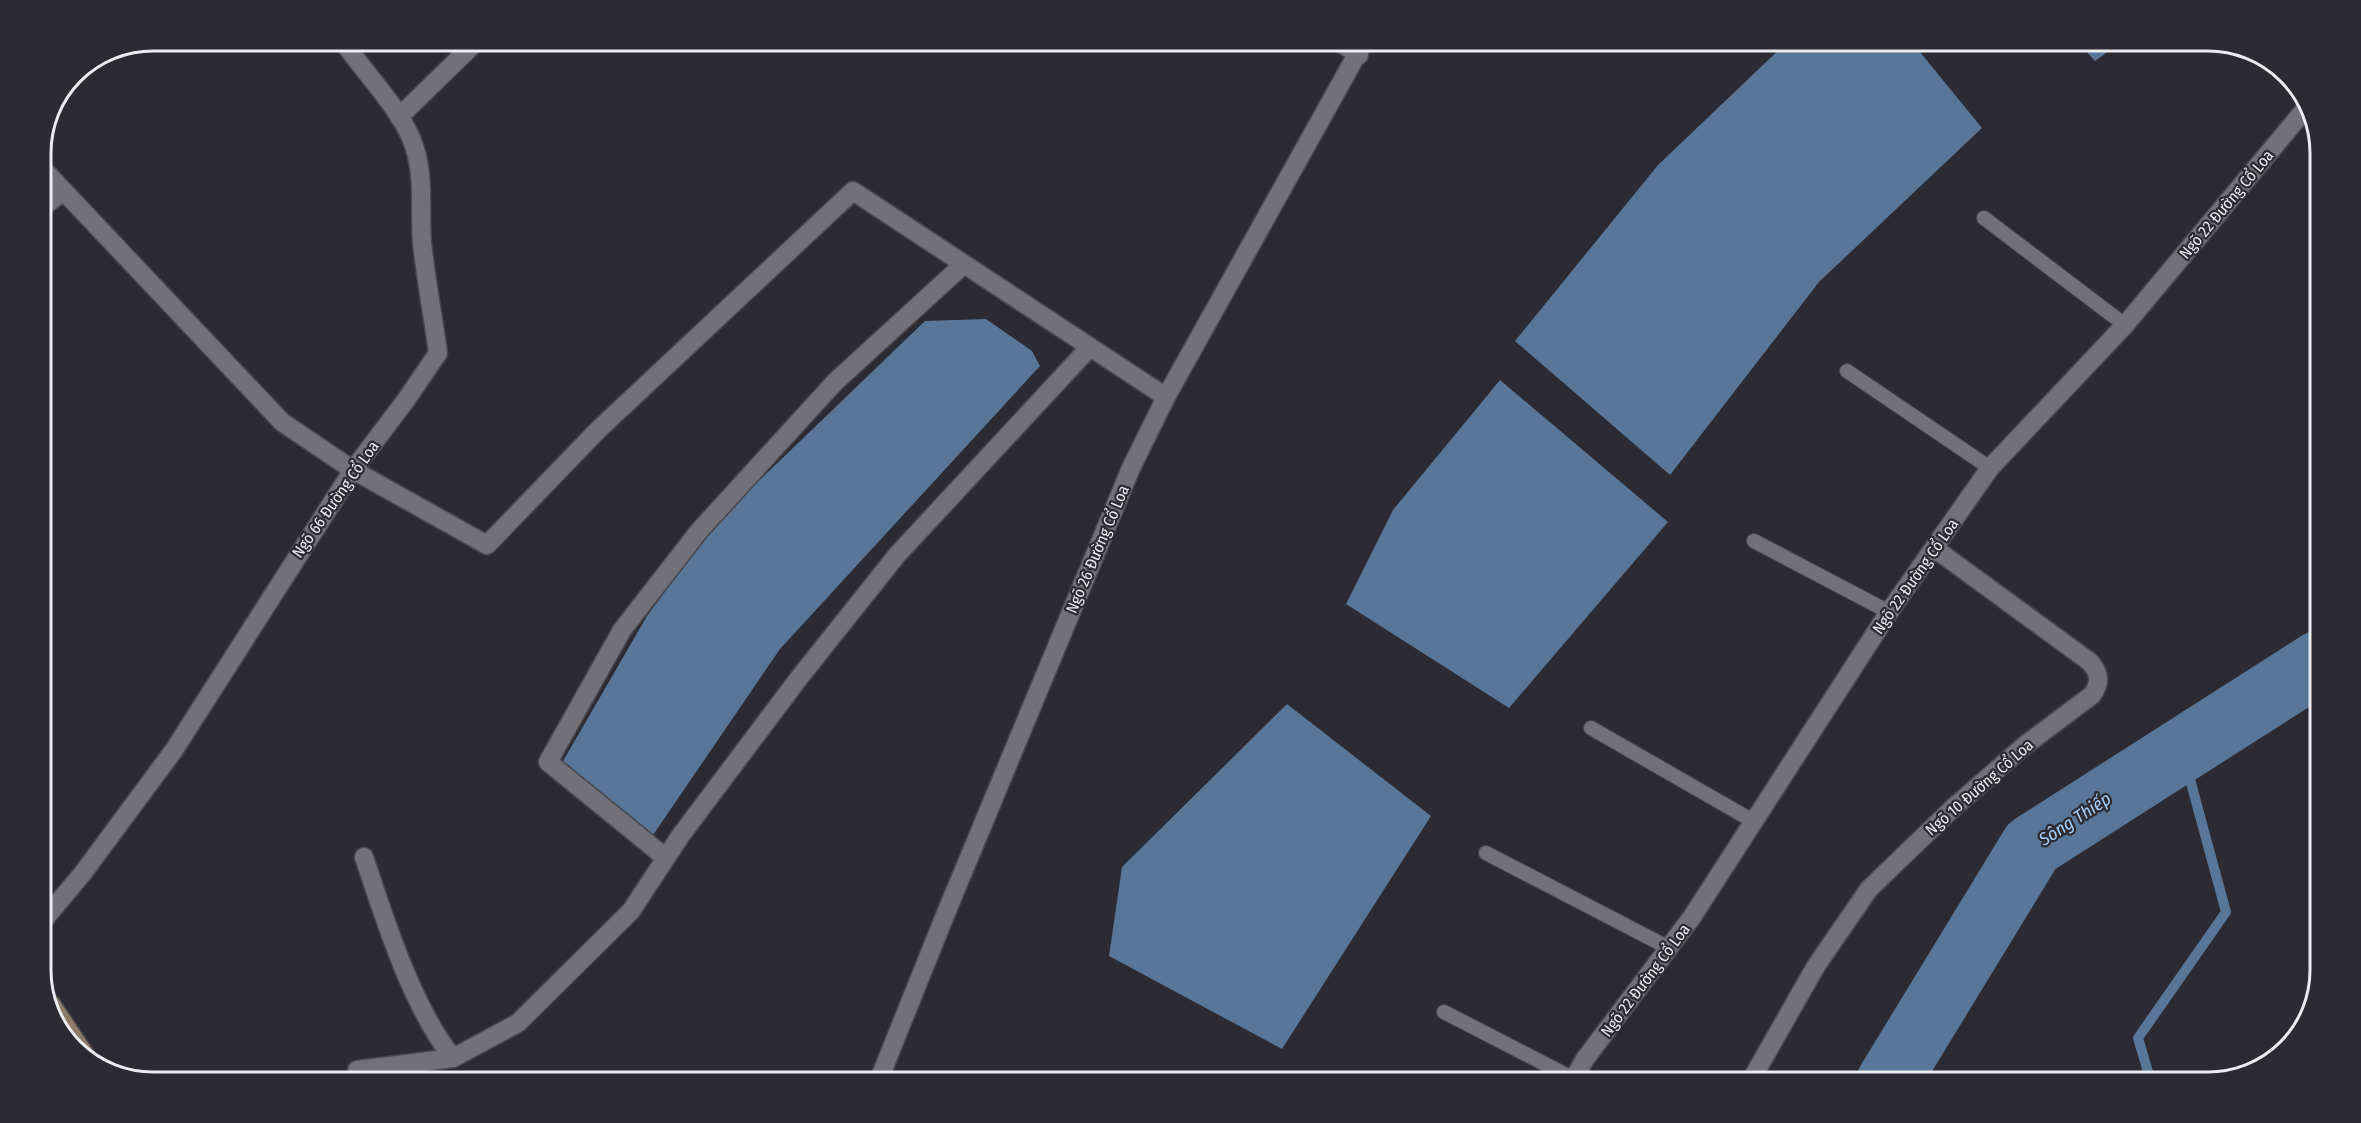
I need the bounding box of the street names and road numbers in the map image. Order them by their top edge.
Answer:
street label: Ngõ 22 Đường Cổ Loa [2175,145,2278,263]
street label: Ngõ 66 Đường Cổ Loa [287,437,383,561]
street label: Ngõ 26 Đường Cổ Loa [1061,482,1133,616]
street label: Ngõ 22 Đường Cổ Loa [1868,514,1962,638]
street label: Ngõ 10 Đường Cổ Loa [1921,735,2037,839]
street label: Ngõ 22 Đường Cổ Loa [1596,919,1694,1040]

